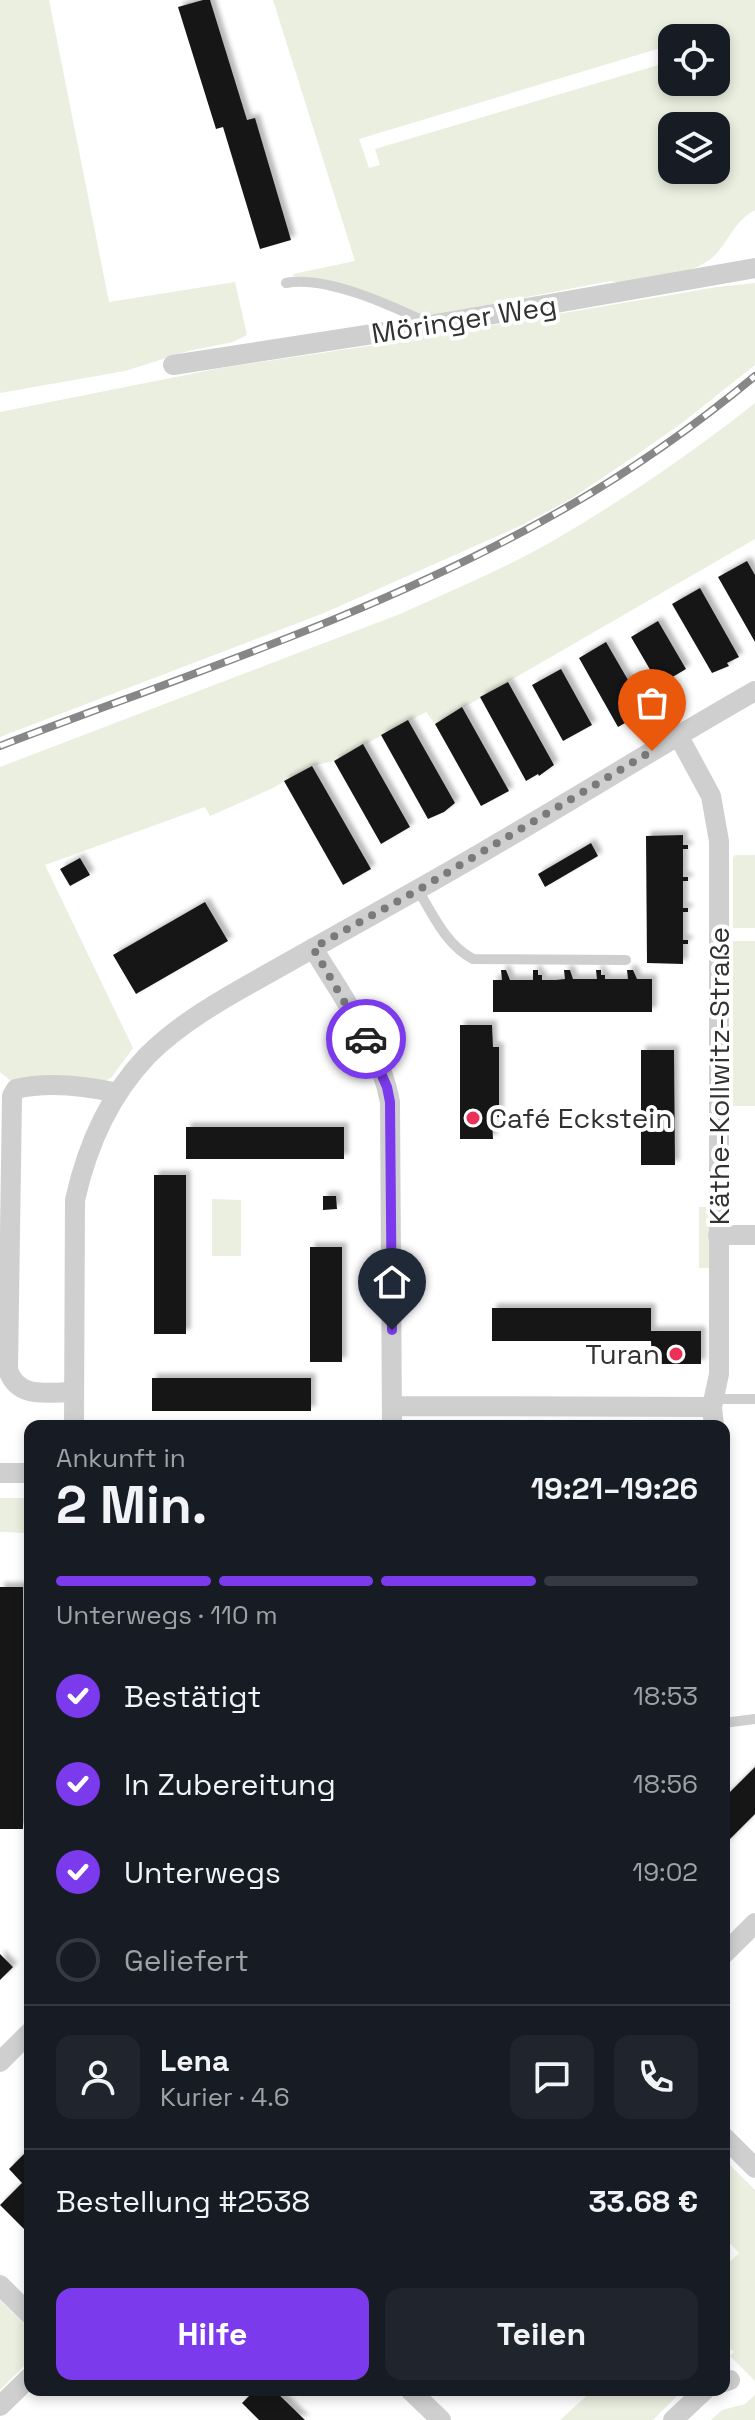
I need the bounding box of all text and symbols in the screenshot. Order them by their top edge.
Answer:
map controls [658,24,730,184]
button: locate [658,24,730,96]
button: layers [658,112,730,184]
street label: Möringer Weg [369,287,559,351]
pin [618,669,686,751]
icon: bag [630,681,674,725]
street label: Käthe-Kollwitz-Straße [701,927,737,1225]
courier [326,999,406,1079]
icon: car [344,1017,388,1061]
place label: Café Eckstein [489,1100,672,1136]
marker: Café Eckstein [464,1109,482,1127]
pin [358,1248,426,1330]
icon: home [370,1260,414,1304]
place label: Turan [585,1336,660,1372]
marker: Turan [667,1345,685,1363]
text: Ankunft in [56,1441,186,1475]
text: 19:21–19:26 [531,1469,698,1508]
text: 2 Min. [56,1472,207,1538]
text: Unterwegs · 110 m [56,1598,278,1632]
icon: check [56,1674,100,1718]
text: Bestätigt [124,1677,261,1716]
text: 18:53 [633,1679,698,1713]
icon: check [56,1762,100,1806]
text: In Zubereitung [124,1765,336,1804]
text: 18:56 [633,1767,698,1801]
icon: check [56,1850,100,1894]
text: Unterwegs [124,1853,281,1892]
text: 19:02 [632,1855,698,1889]
text: Geliefert [124,1941,249,1980]
button: person [56,2035,140,2119]
button: chat [510,2035,594,2119]
button: phone [614,2035,698,2119]
text: Lena [160,2041,229,2080]
text: Kurier · 4.6 [160,2080,290,2114]
text: Bestellung #2538 [56,2182,310,2221]
text: 33.68 € [588,2182,698,2221]
button: Hilfe [56,2288,369,2380]
button: Teilen [385,2288,698,2380]

